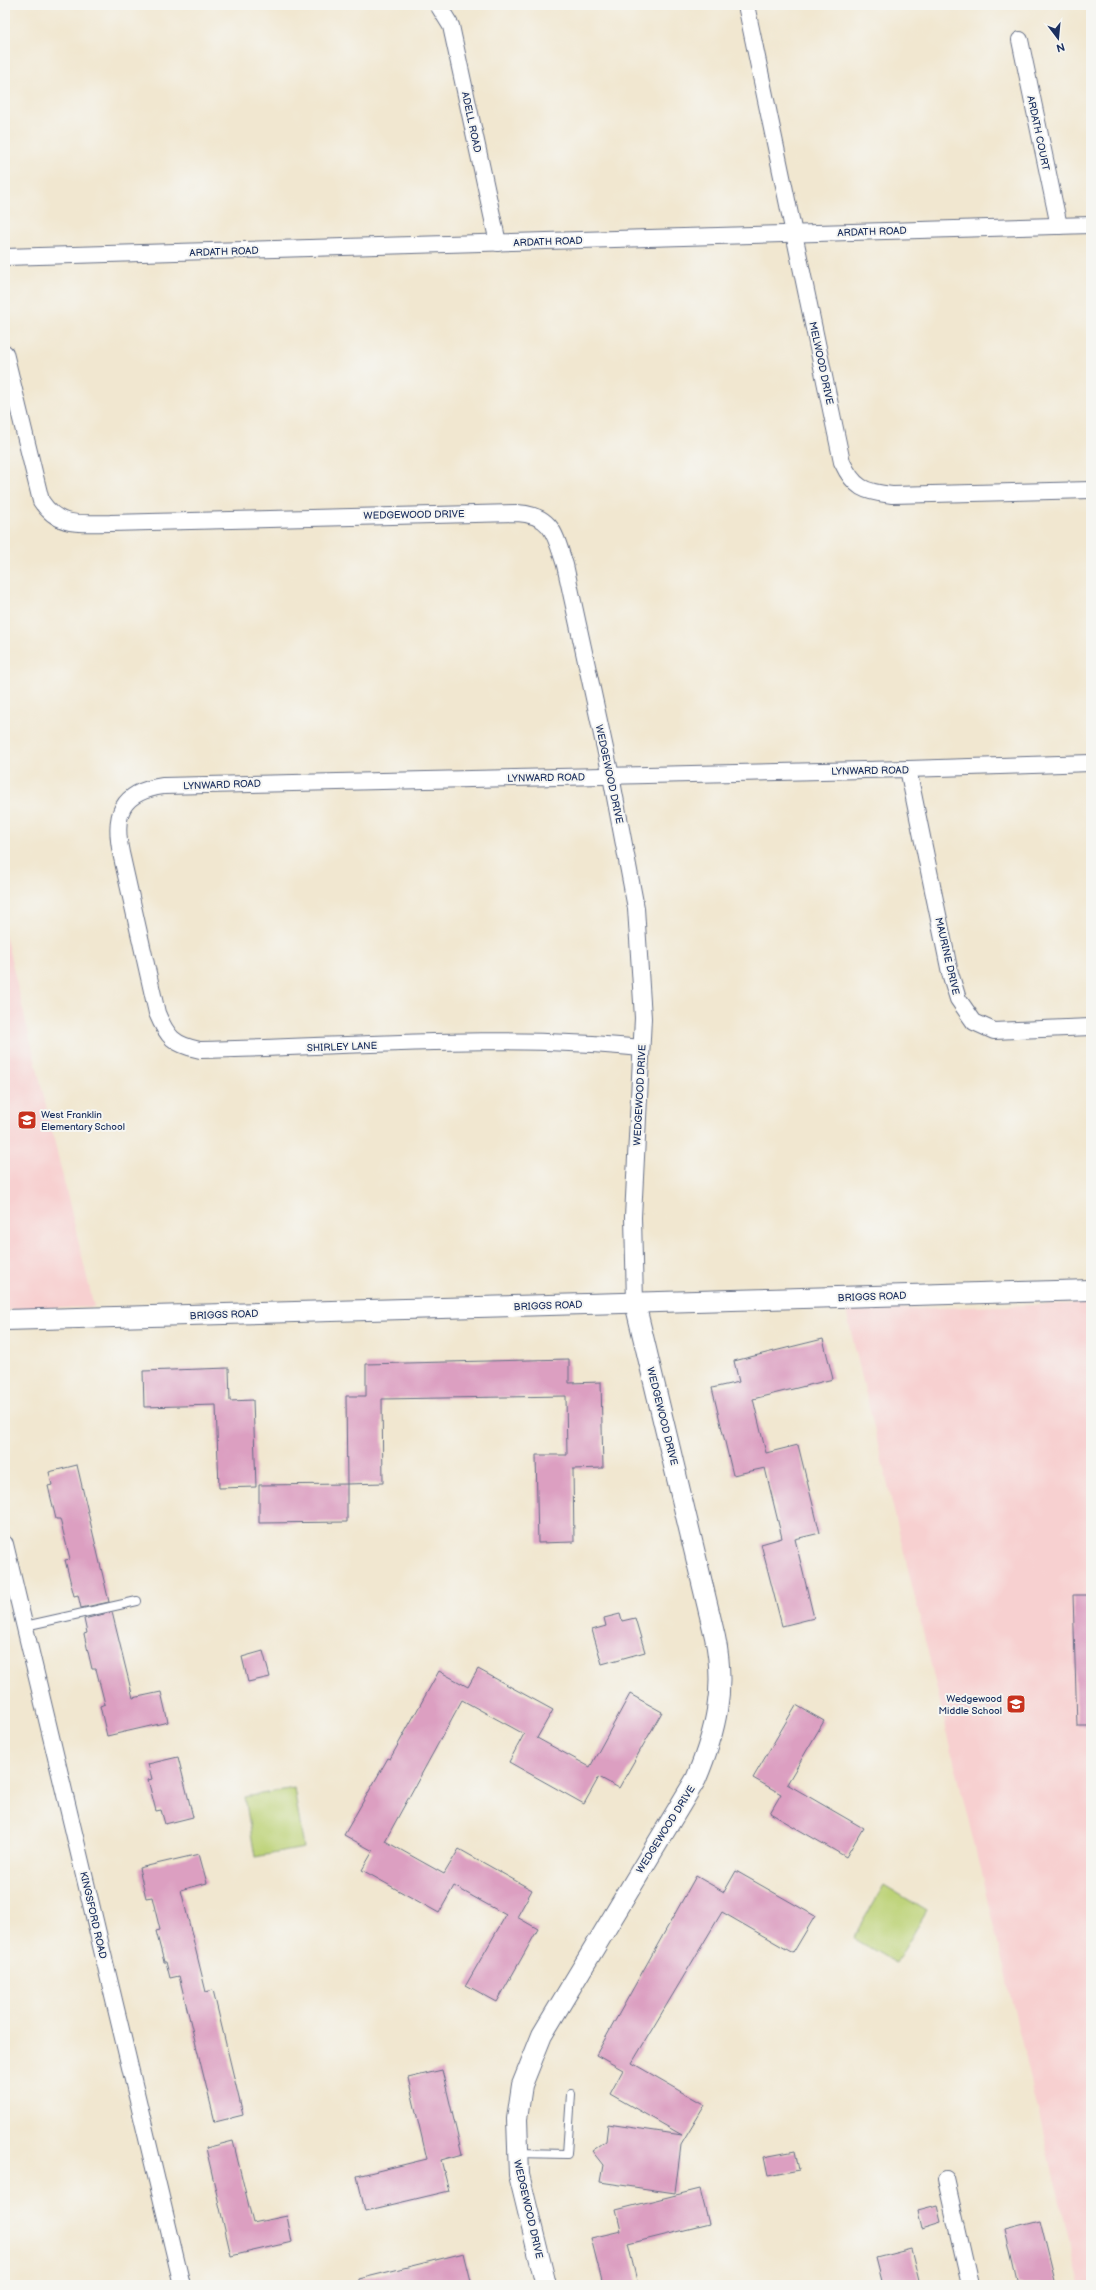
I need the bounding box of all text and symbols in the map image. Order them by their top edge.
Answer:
north arrow [1038,18,1078,58]
text: N [1055,40,1066,55]
street label: ADELL ROAD [459,91,483,154]
street label: ARDATH COURT [1024,95,1052,172]
street label: ARDATH ROAD [837,225,907,239]
street label: ARDATH ROAD [513,235,583,249]
street label: ARDATH ROAD [189,245,259,259]
street label: MELWOOD DRIVE [806,321,836,406]
street label: WEDGEWOOD DRIVE [363,508,465,522]
street label: WEDGEWOOD DRIVE [593,724,625,825]
street label: LYNWARD ROAD [831,764,909,778]
street label: LYNWARD ROAD [507,771,585,785]
street label: LYNWARD ROAD [183,778,261,792]
street label: MAURINE DRIVE [932,916,962,997]
street label: SHIRLEY LANE [307,1040,378,1054]
street label: WEDGEWOOD DRIVE [631,1044,649,1146]
school or university icon: West Franklin Elementary School [16,1109,38,1131]
place label: West Franklin Elementary School [41,1109,125,1133]
street label: BRIGGS ROAD [838,1290,907,1304]
street label: BRIGGS ROAD [514,1299,583,1313]
street label: BRIGGS ROAD [190,1308,259,1322]
street label: WEDGEWOOD DRIVE [644,1366,680,1467]
place label: Wedgewood Middle School [938,1693,1002,1717]
school or university icon: Wedgewood Middle School [1005,1693,1027,1715]
street label: WEDGEWOOD DRIVE [634,1783,698,1876]
street label: KINGSFORD ROAD [77,1870,109,1960]
street label: WEDGEWOOD DRIVE [511,2159,545,2260]

